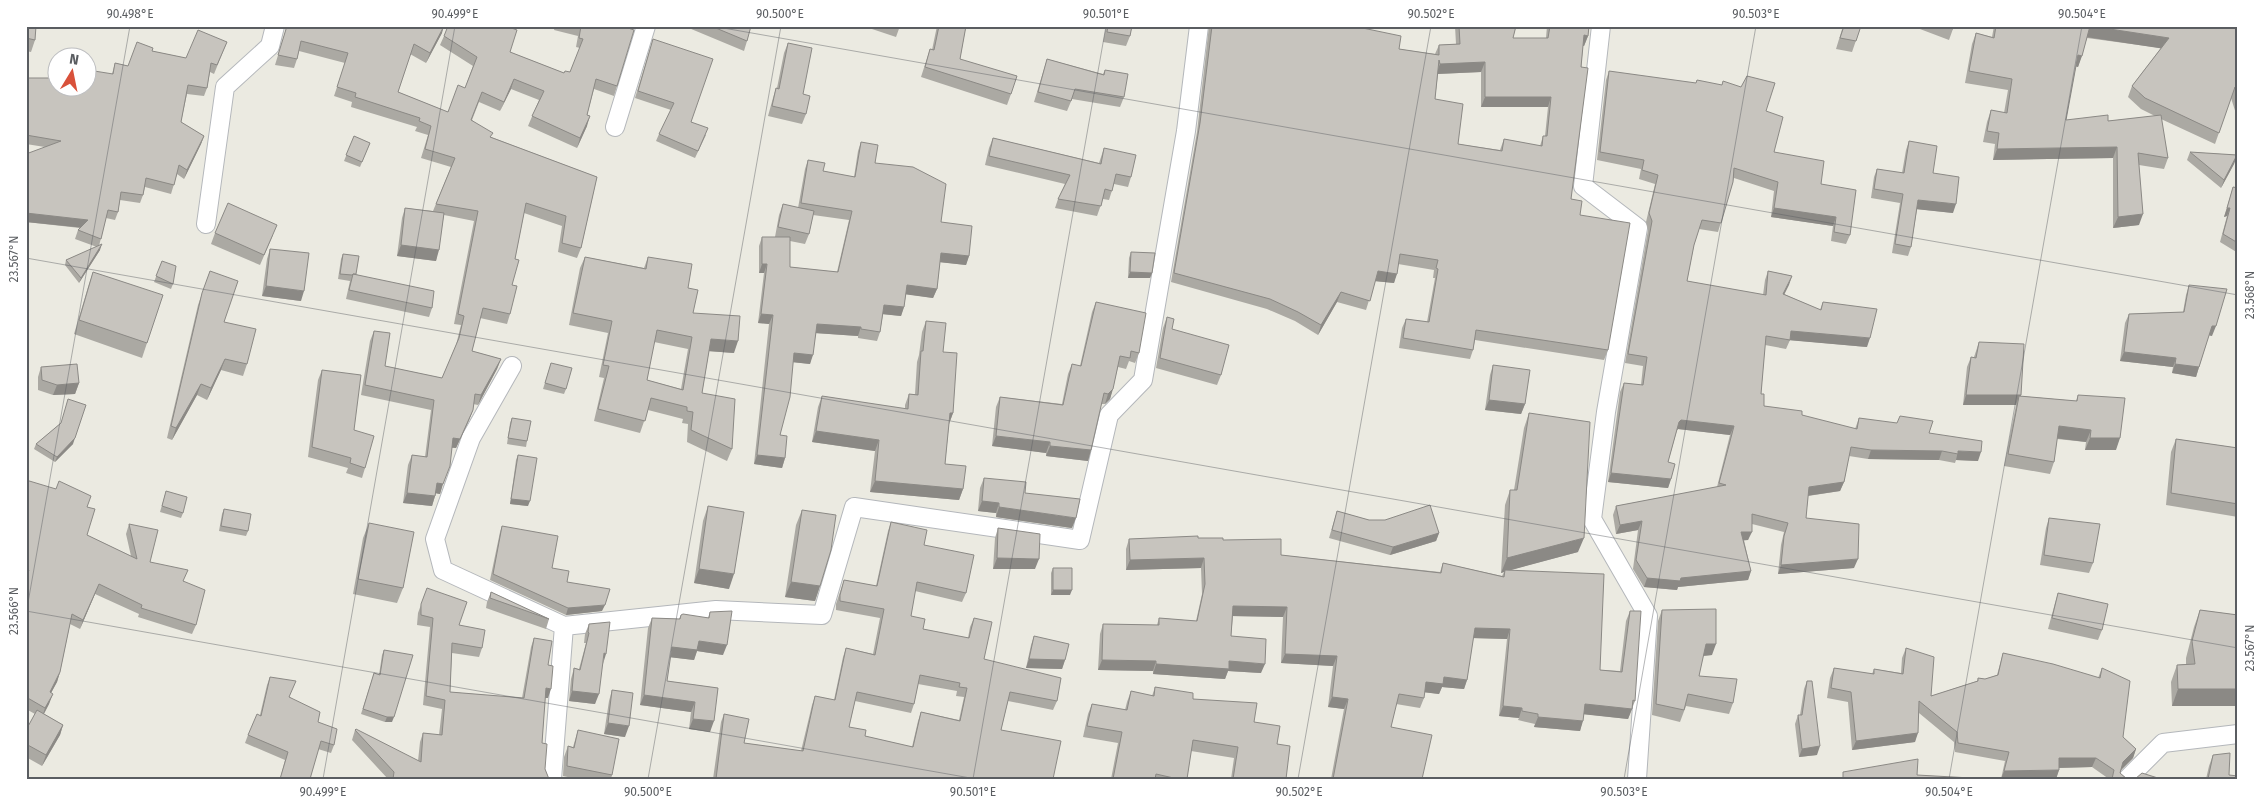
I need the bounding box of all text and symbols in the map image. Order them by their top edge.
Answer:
text: 90.498°E [106,7,154,21]
text: 90.499°E [432,7,478,21]
text: 90.500°E [756,7,804,21]
text: 90.501°E [1083,7,1129,21]
text: 90.502°E [1407,7,1455,21]
text: 90.503°E [1732,7,1780,21]
text: 90.504°E [2058,7,2106,21]
north arrow [48,48,98,98]
text: N [68,51,80,69]
text: 23.567°N [7,236,21,282]
text: 23.568°N [2243,271,2257,319]
text: 23.566°N [7,587,21,635]
text: 23.567°N [2243,625,2257,671]
text: 90.499°E [300,785,346,799]
text: 90.500°E [624,785,672,799]
text: 90.501°E [950,785,996,799]
text: 90.502°E [1275,785,1323,799]
text: 90.503°E [1600,785,1648,799]
text: 90.504°E [1925,785,1973,799]

